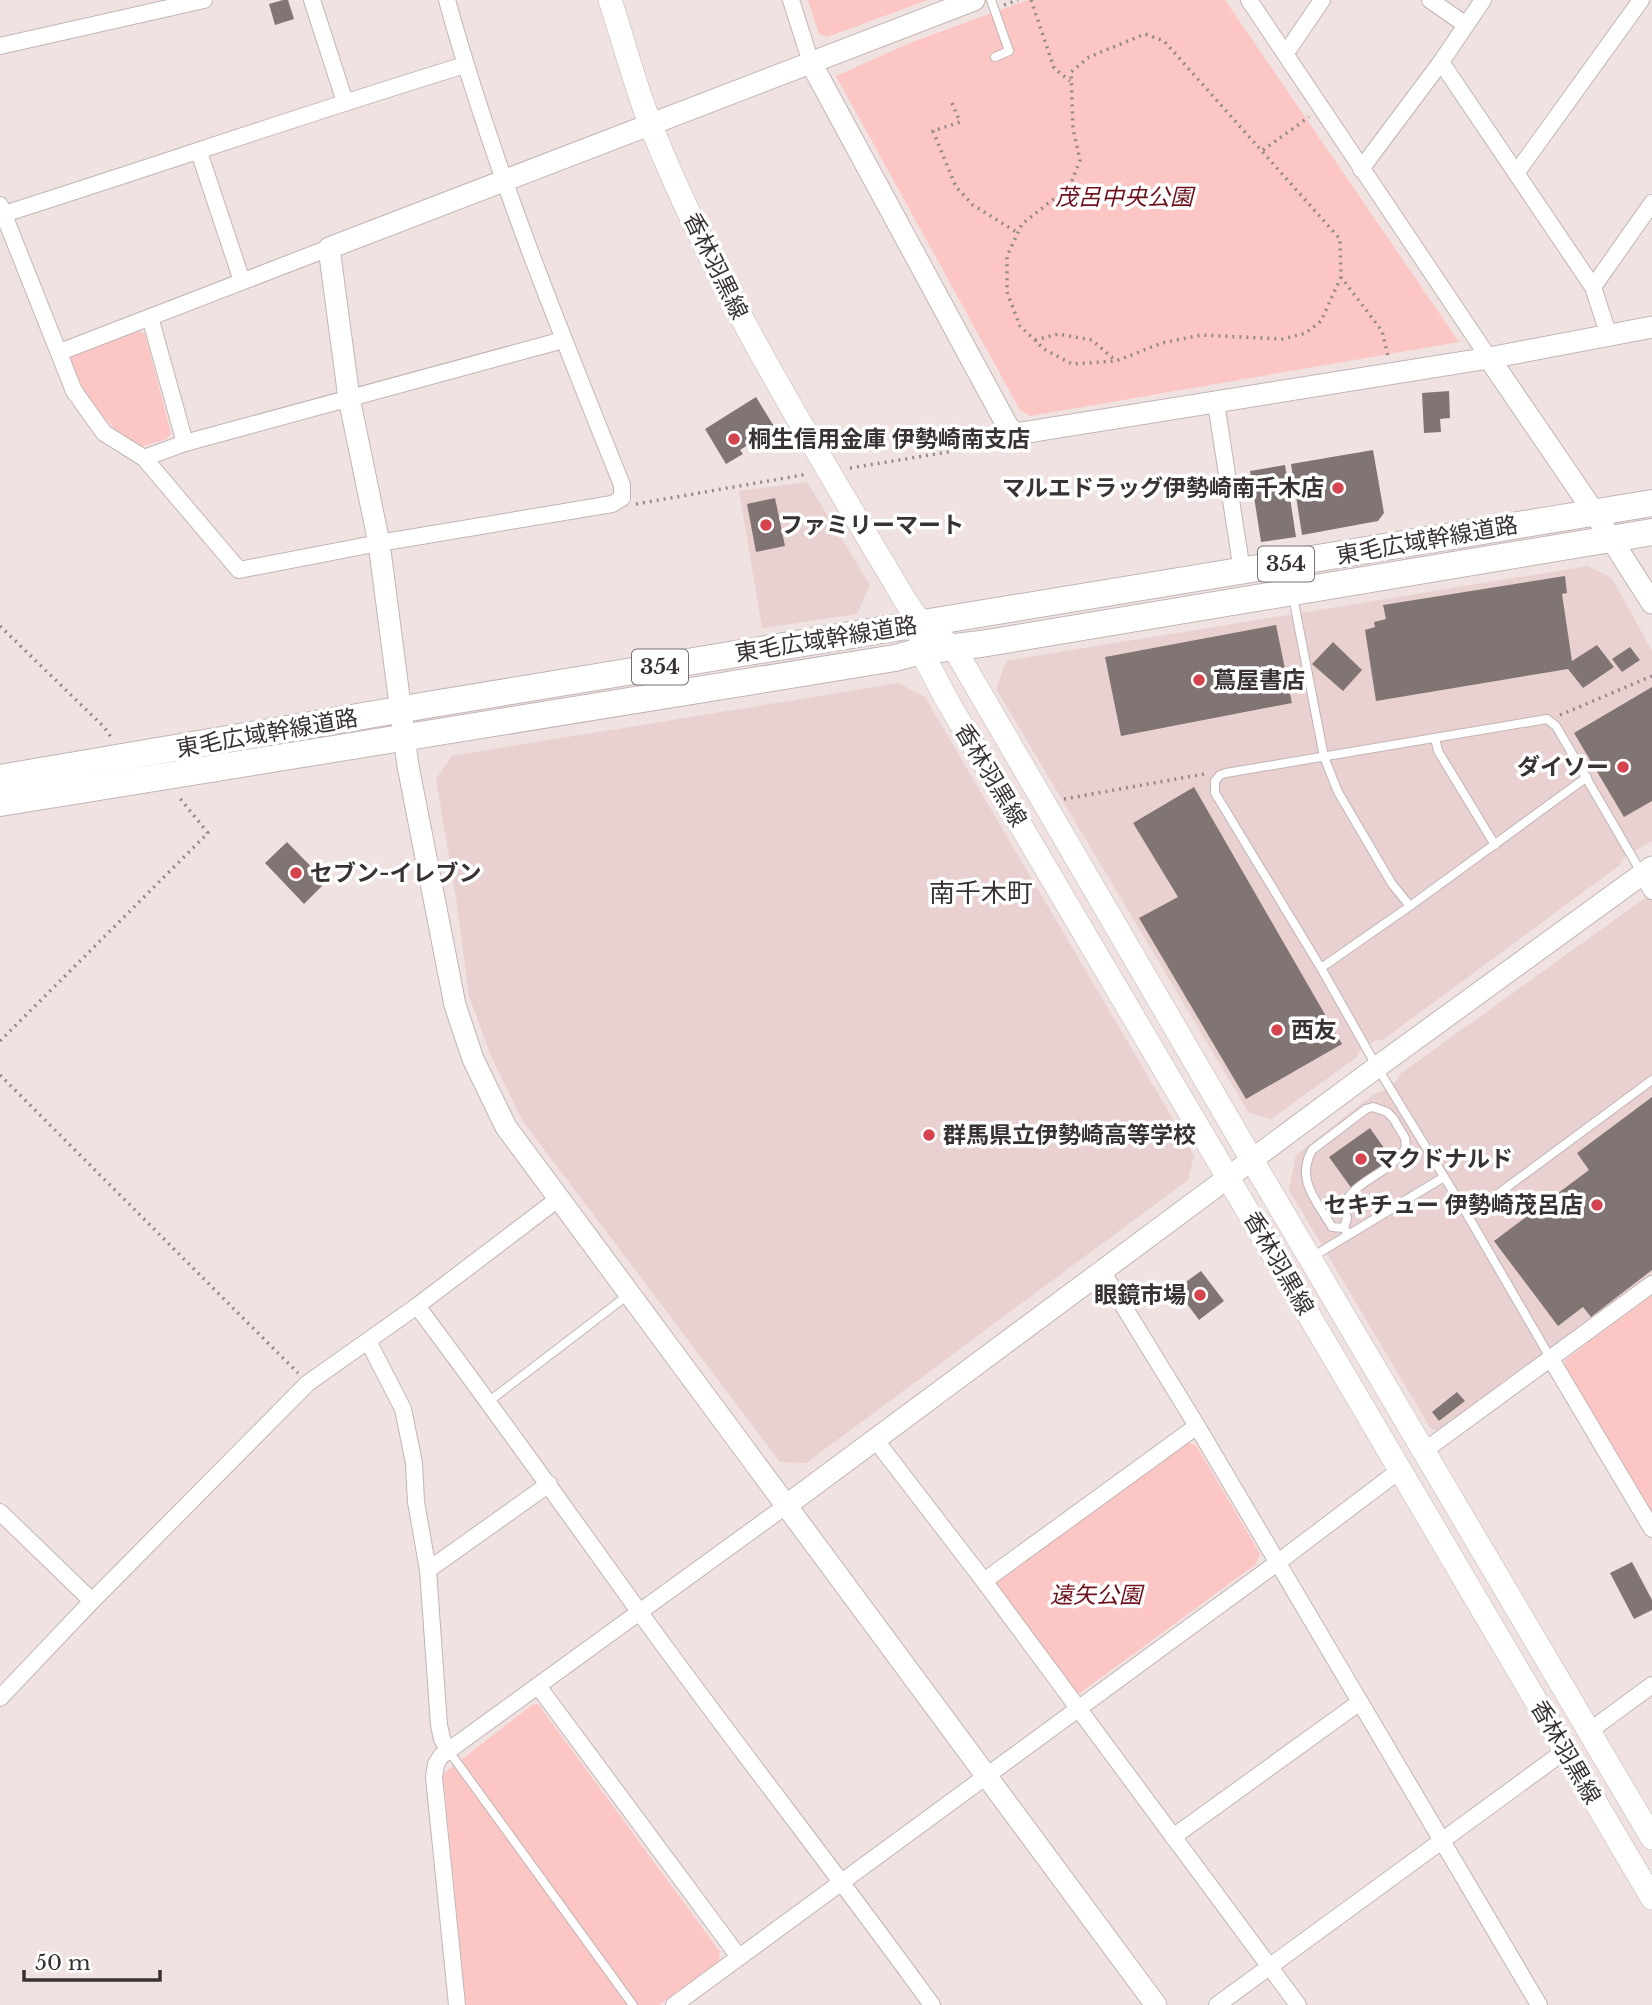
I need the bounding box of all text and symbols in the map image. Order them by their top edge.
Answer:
park label: 茂呂中央公園 [1055,183,1196,211]
street label: 香林羽黒線 [678,208,754,324]
place label: 桐生信用金庫 伊勢崎南支店 [748,425,1030,453]
marker: 桐生信用金庫 伊勢崎南支店 [726,431,742,447]
place label: マルエドラッグ伊勢崎南千木店 [1002,474,1324,502]
marker: マルエドラッグ伊勢崎南千木店 [1330,480,1346,496]
street label: 東毛広域幹線道路 [1334,510,1520,570]
place label: ファミリーマート [780,511,964,539]
marker: ファミリーマート [758,517,774,533]
road number: 354 [1258,546,1314,582]
street label: 東毛広域幹線道路 [733,611,919,667]
road number: 354 [632,650,688,684]
place label: 蔦屋書店 [1213,666,1305,694]
marker: 蔦屋書店 [1191,672,1207,688]
street label: 東毛広域幹線道路 [174,703,360,763]
street label: 香林羽黒線 [949,719,1033,831]
place label: ダイソー [1517,753,1609,781]
marker: ダイソー [1615,759,1631,775]
place label: セブン-イレブン [310,859,482,887]
marker: セブン-イレブン [288,865,304,881]
district label: 南千木町 [929,877,1033,909]
place label: 西友 [1291,1016,1337,1044]
marker: 西友 [1269,1022,1285,1038]
place label: 群馬県立伊勢崎高等学校 [943,1121,1196,1149]
marker: 群馬県立伊勢崎高等学校 [921,1127,937,1143]
place label: マクドナルド [1375,1145,1513,1173]
marker: マクドナルド [1353,1151,1369,1167]
place label: セキチュー 伊勢崎茂呂店 [1324,1191,1583,1219]
marker: セキチュー 伊勢崎茂呂店 [1589,1197,1605,1213]
street label: 香林羽黒線 [1238,1206,1320,1320]
place label: 眼鏡市場 [1094,1281,1186,1309]
marker: 眼鏡市場 [1192,1287,1208,1303]
park label: 遠矢公園 [1050,1581,1145,1609]
street label: 香林羽黒線 [1525,1695,1607,1809]
scale bar [24,1938,161,1982]
text: 50 m [35,1950,91,1976]

